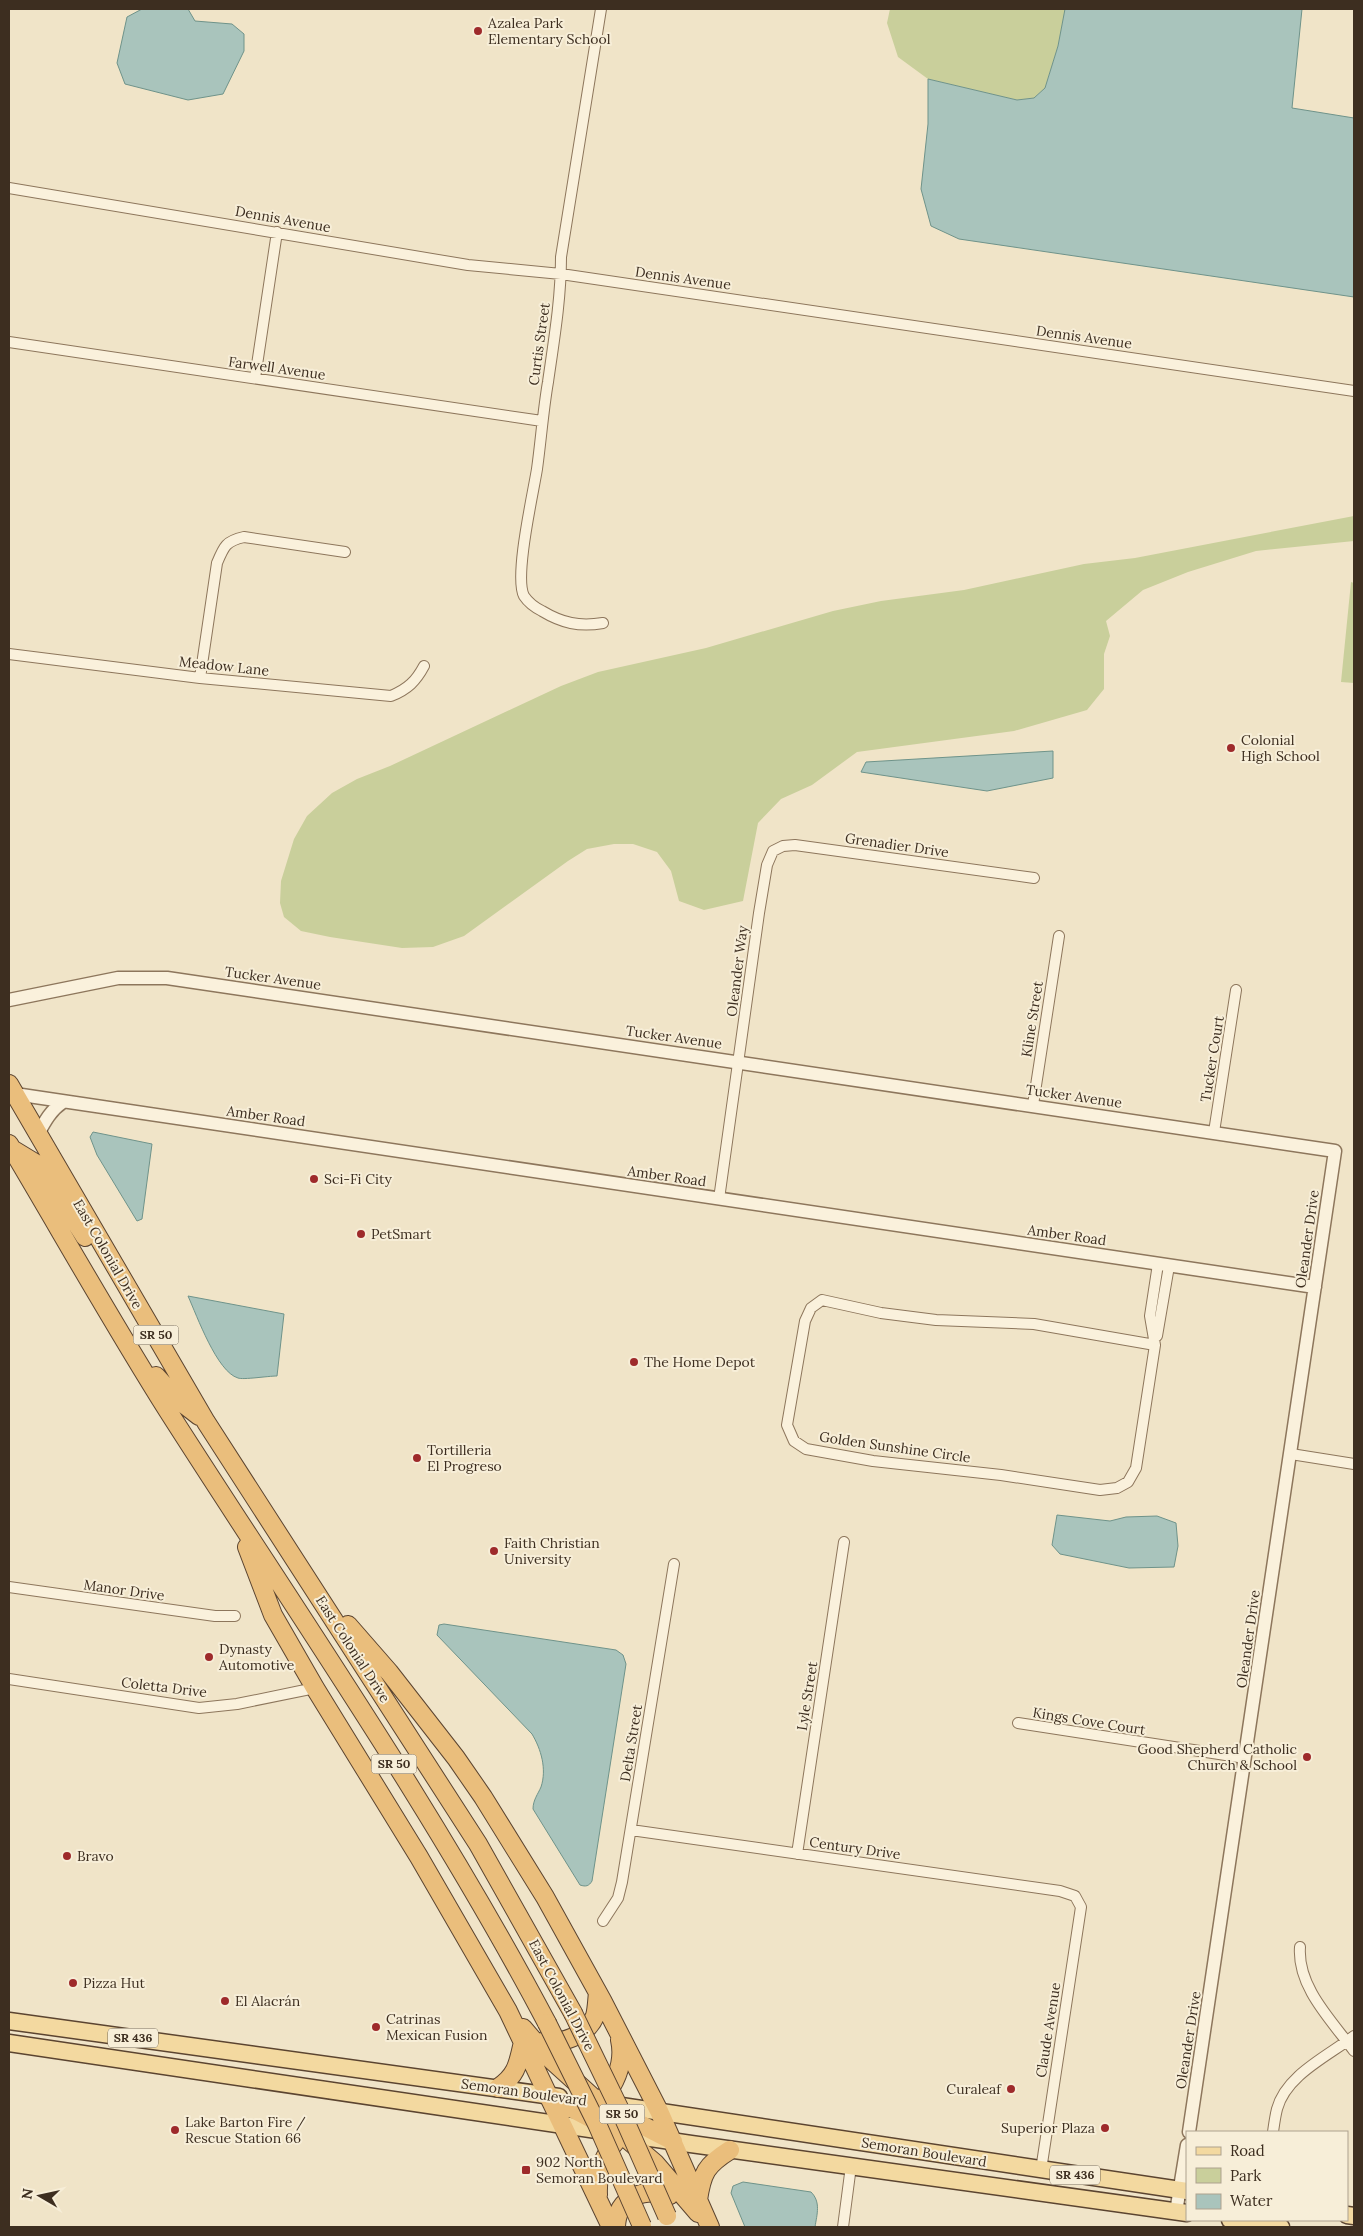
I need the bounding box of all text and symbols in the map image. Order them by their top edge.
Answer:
place label: Azalea Park Elementary School [487,14,611,48]
marker: Azalea Park Elementary School [472,25,484,37]
street label: Dennis Avenue [234,202,333,236]
street label: Dennis Avenue [634,262,732,294]
street label: Curtis Street [524,301,554,387]
street label: Dennis Avenue [1035,321,1133,353]
street label: Farwell Avenue [227,352,327,384]
street label: Meadow Lane [178,652,270,680]
place label: Colonial High School [1241,731,1320,765]
marker: Colonial High School [1225,742,1237,754]
street label: Grenadier Drive [844,829,950,861]
street label: Oleander Way [722,924,752,1018]
street label: Tucker Avenue [224,962,323,994]
street label: Kline Street [1017,979,1047,1058]
street label: Tucker Court [1196,1014,1228,1103]
street label: Tucker Avenue [625,1021,724,1053]
street label: Tucker Avenue [1025,1080,1124,1112]
street label: Amber Road [225,1101,306,1130]
street label: Amber Road [626,1161,707,1190]
place label: Sci-Fi City [324,1170,393,1188]
marker: Sci-Fi City [308,1173,320,1185]
street label: Oleander Drive [1291,1188,1323,1289]
street label: East Colonial Drive [69,1196,147,1312]
street label: Amber Road [1026,1220,1107,1249]
place label: PetSmart [371,1225,432,1243]
marker: PetSmart [355,1228,367,1240]
road number: SR 50 [134,1326,178,1344]
place label: The Home Depot [644,1353,756,1371]
marker: The Home Depot [628,1356,640,1368]
street label: Golden Sunshine Circle [818,1427,972,1467]
place label: Tortilleria El Progreso [427,1441,502,1475]
marker: Tortilleria El Progreso [411,1452,423,1464]
place label: Faith Christian University [504,1534,600,1568]
marker: Faith Christian University [488,1545,500,1557]
street label: Manor Drive [82,1575,166,1605]
street label: Oleander Drive [1232,1588,1264,1689]
street label: East Colonial Drive [312,1592,394,1706]
place label: Dynasty Automotive [218,1640,295,1674]
marker: Dynasty Automotive [203,1651,215,1663]
street label: Lyle Street [793,1660,821,1732]
street label: Coletta Drive [120,1673,208,1701]
street label: Delta Street [616,1703,646,1783]
street label: Kings Cove Court [1031,1703,1147,1739]
place label: Good Shepherd Catholic Church & School [1138,1740,1297,1774]
marker: Good Shepherd Catholic Church & School [1301,1751,1313,1763]
road number: SR 50 [372,1755,416,1774]
street label: Century Drive [808,1833,902,1863]
place label: Bravo [77,1847,114,1865]
marker: Bravo [61,1850,73,1862]
street label: East Colonial Drive [525,1936,599,2054]
place label: Pizza Hut [83,1974,146,1992]
marker: Pizza Hut [67,1977,79,1989]
street label: Claude Avenue [1032,1981,1064,2079]
street label: Oleander Drive [1171,1989,1205,2090]
place label: El Alacrán [235,1992,301,2010]
marker: El Alacrán [219,1995,231,2007]
place label: Catrinas Mexican Fusion [386,2010,488,2044]
marker: Catrinas Mexican Fusion [370,2021,382,2033]
road number: SR 436 [108,2029,158,2048]
street label: Semoran Boulevard [460,2074,588,2110]
place label: Curaleaf [946,2080,1002,2098]
marker: Curaleaf [1005,2083,1017,2095]
road number: SR 50 [600,2104,644,2124]
place label: Lake Barton Fire / Rescue Station 66 [185,2113,306,2147]
place label: Superior Plaza [1001,2119,1095,2137]
marker: Superior Plaza [1099,2122,1111,2134]
marker: Lake Barton Fire / Rescue Station 66 [169,2124,181,2136]
legend [1186,2131,1348,2221]
street label: Semoran Boulevard [860,2133,988,2171]
text: Road [1230,2141,1265,2160]
place label: 902 North Semoran Boulevard [536,2153,663,2187]
marker: 902 North Semoran Boulevard [520,2164,532,2176]
road number: SR 436 [1050,2166,1100,2184]
text: Park [1230,2166,1261,2185]
north arrow [15,2171,65,2221]
text: N [17,2187,37,2201]
text: Water [1230,2191,1273,2210]

